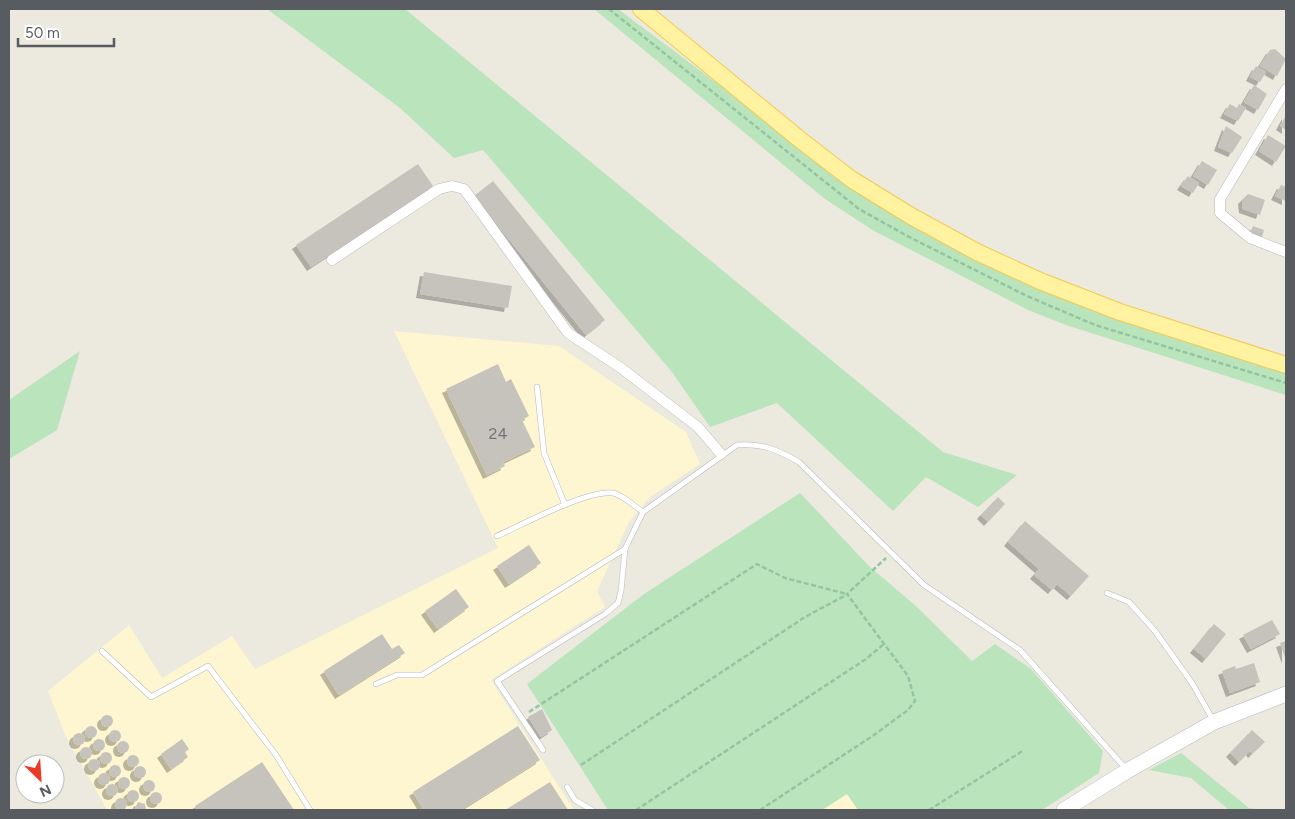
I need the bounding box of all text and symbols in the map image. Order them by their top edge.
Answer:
scale bar [18,15,114,47]
text: 50 m [25,24,60,42]
house number: 24 [489,424,507,443]
north arrow [15,754,65,804]
text: N [37,780,54,800]

